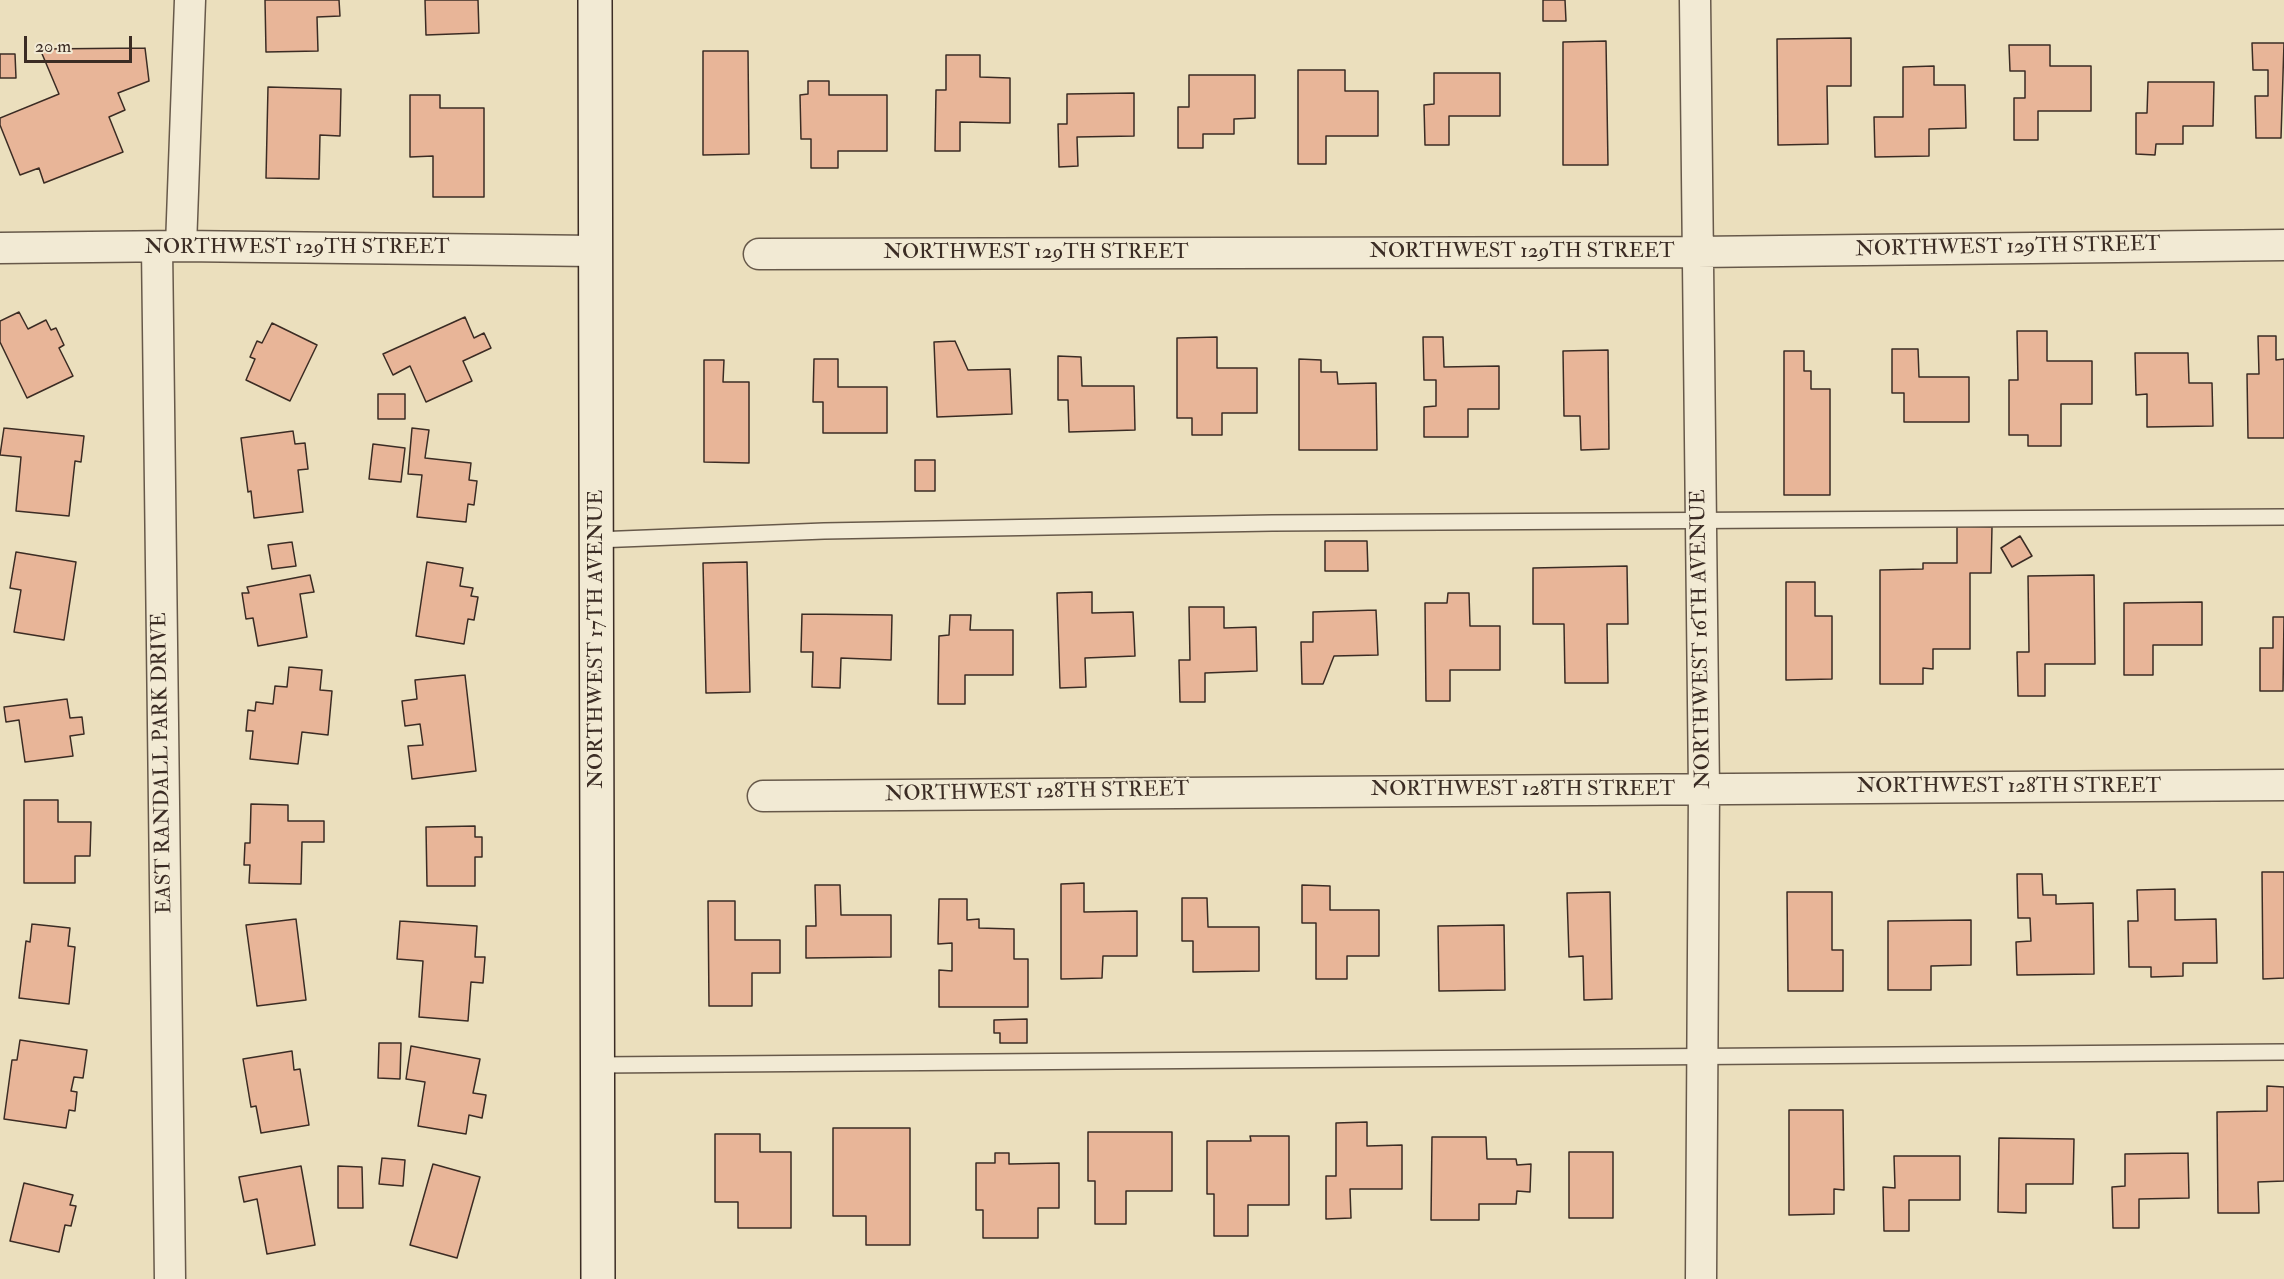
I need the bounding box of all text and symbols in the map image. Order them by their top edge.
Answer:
scale bar [27,24,135,62]
text: 20 m [35,35,71,58]
street label: NORTHWEST 129TH STREET [1855,233,2161,263]
street label: NORTHWEST 129TH STREET [144,235,450,261]
street label: NORTHWEST 129TH STREET [1369,239,1675,265]
street label: NORTHWEST 129TH STREET [883,240,1189,266]
street label: NORTHWEST 16TH AVENUE [1687,489,1717,789]
street label: NORTHWEST 17TH AVENUE [584,490,610,788]
street label: EAST RANDALL PARK DRIVE [148,612,178,914]
street label: NORTHWEST 128TH STREET [1857,774,2161,800]
street label: NORTHWEST 128TH STREET [1371,777,1675,803]
street label: NORTHWEST 128TH STREET [885,778,1189,808]

